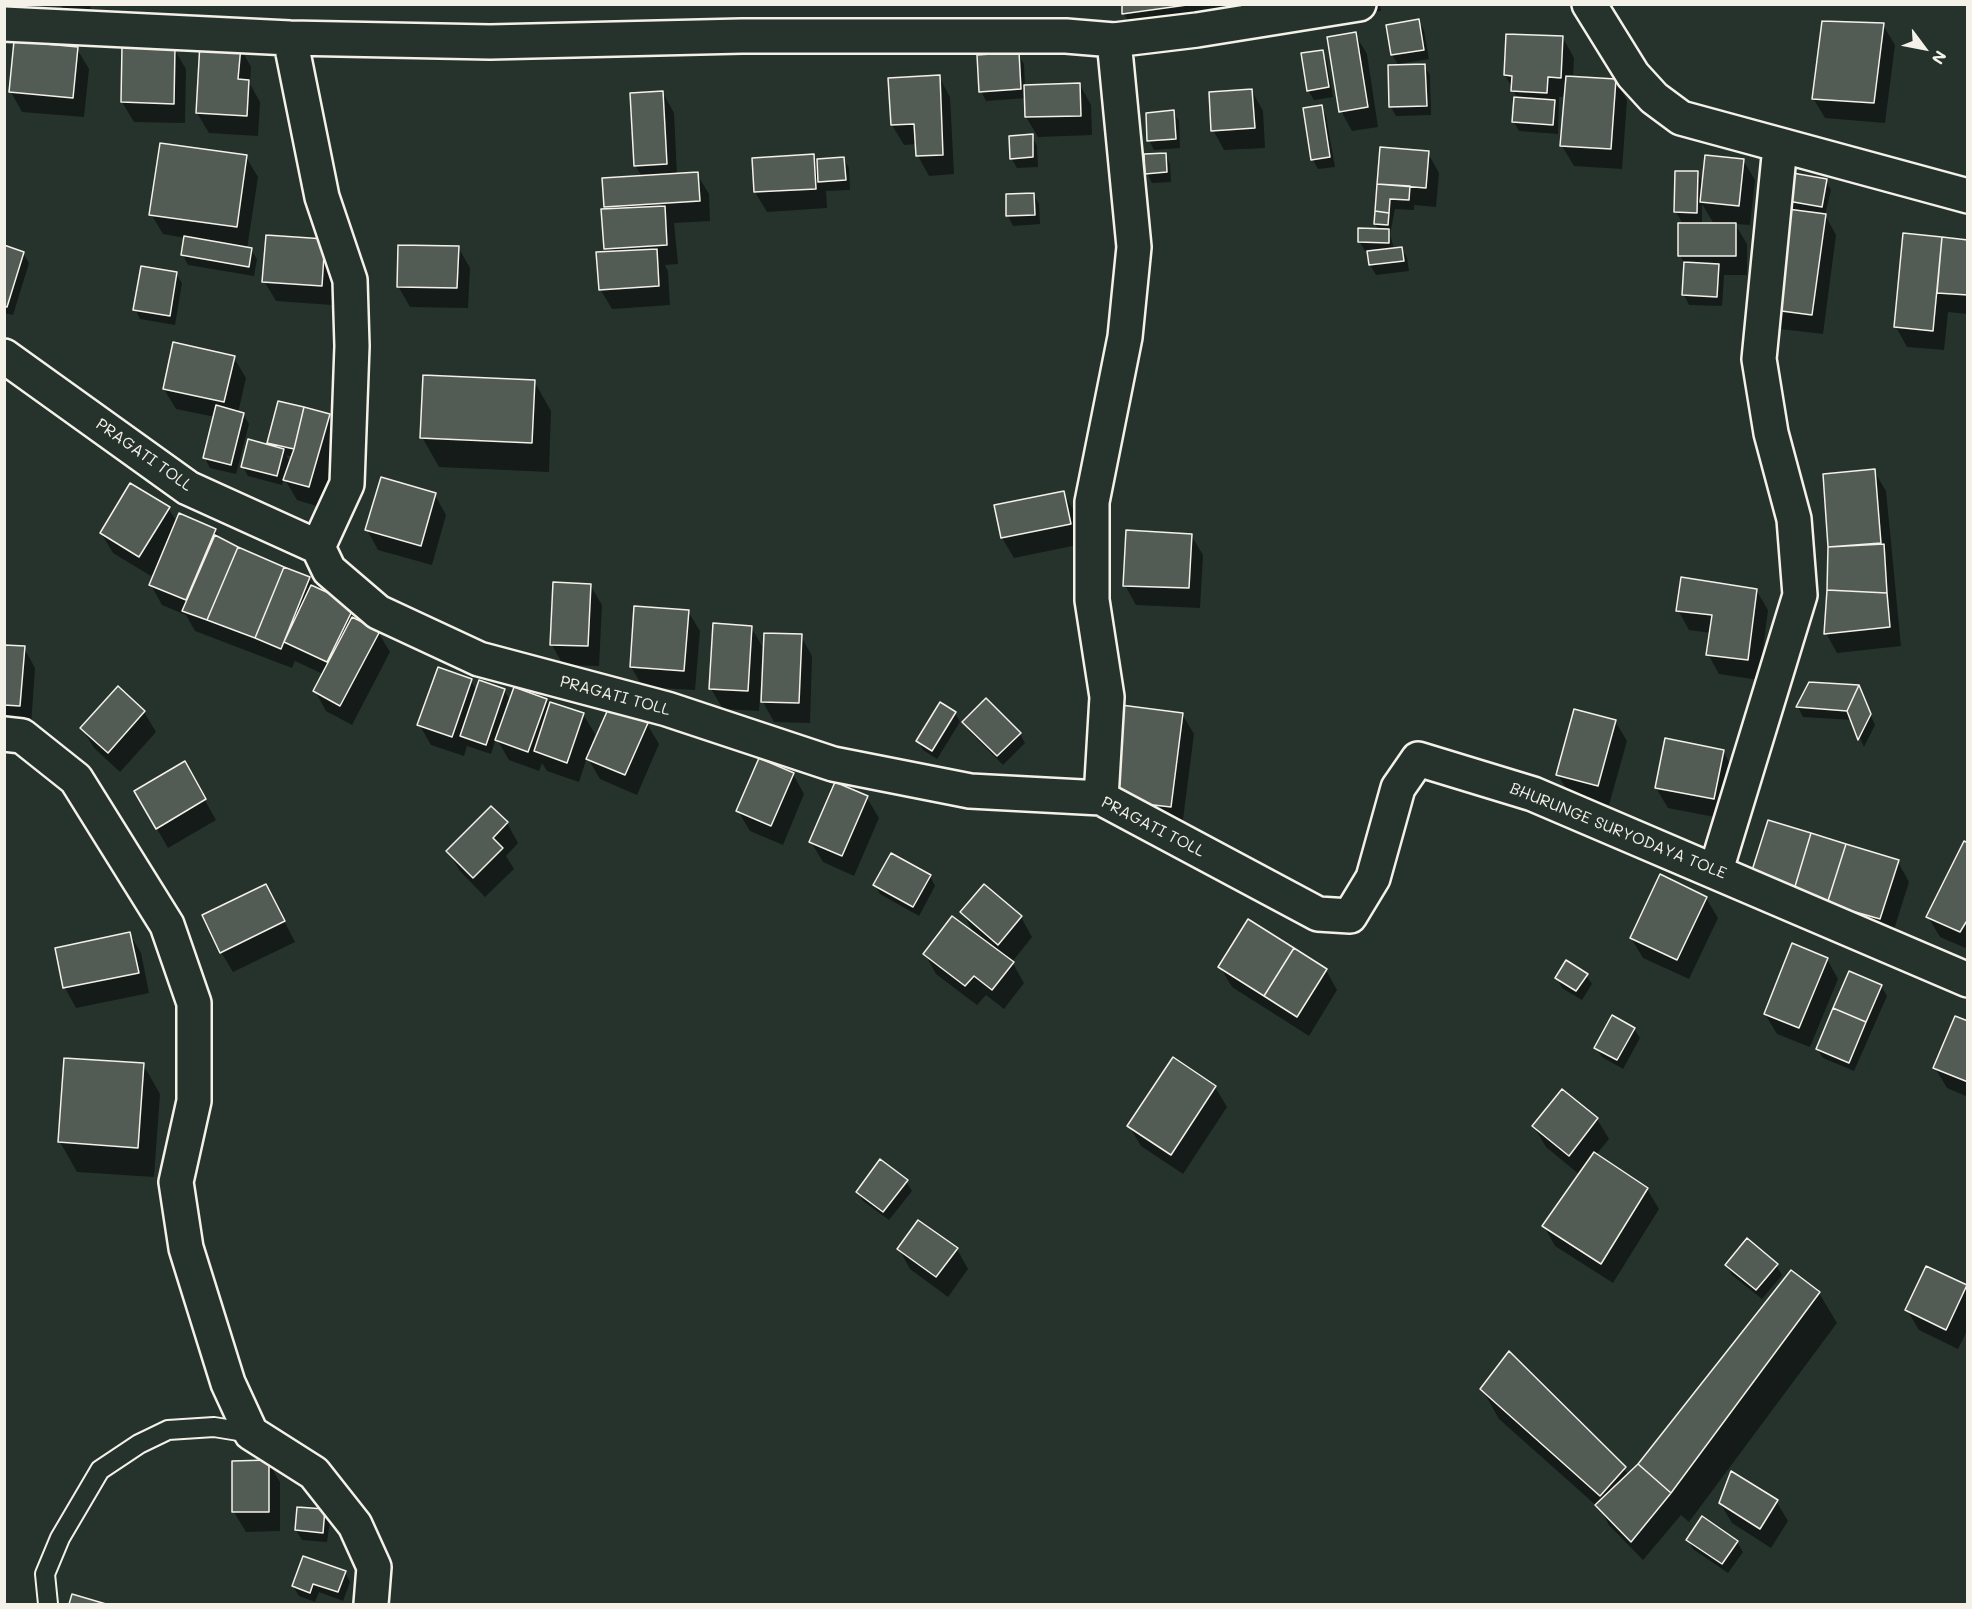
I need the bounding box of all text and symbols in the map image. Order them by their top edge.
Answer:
north arrow [1894,18,1954,78]
text: N [1928,47,1952,69]
street label: PRAGATI TOLL [92,415,196,495]
street label: PRAGATI TOLL [558,672,672,720]
street label: BHURUNGE SURYODAYA TOLE [1507,779,1729,883]
street label: PRAGATI TOLL [1098,793,1208,861]

